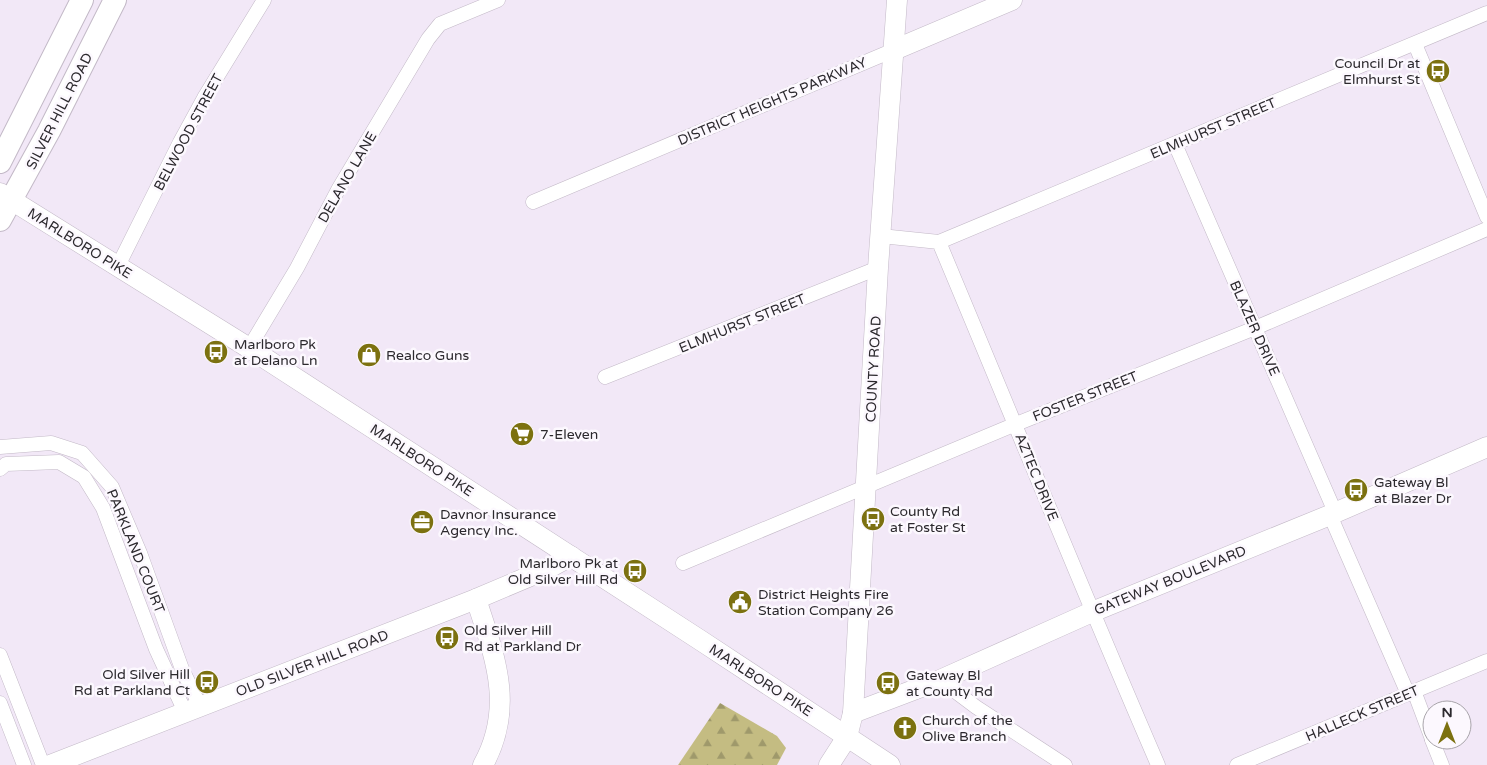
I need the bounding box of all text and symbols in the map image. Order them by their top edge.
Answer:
street label: SILVER HILL ROAD [23,50,96,172]
street label: DISTRICT HEIGHTS PARKWAY [675,54,869,149]
place label: Council Dr at Elmhurst St [1334,55,1421,88]
bus stop icon: Council Dr at Elmhurst St [1425,58,1451,84]
street label: BELWOOD STREET [150,70,227,194]
street label: ELMHURST STREET [1148,94,1279,163]
street label: DELANO LANE [314,129,380,226]
street label: MARLBORO PIKE [24,204,135,282]
street label: BLAZER DRIVE [1226,278,1283,379]
street label: ELMHURST STREET [676,290,808,357]
street label: COUNTY ROAD [862,315,885,423]
place label: Marlboro Pk at Delano Ln [234,336,317,369]
bus stop icon: Marlboro Pk at Delano Ln [203,339,229,365]
shop icon: Realco Guns [356,342,382,368]
place label: Realco Guns [386,347,469,364]
street label: FOSTER STREET [1030,367,1141,425]
street label: MARLBORO PIKE [367,421,477,500]
supermarket icon: 7-Eleven [509,421,535,447]
place label: 7-Eleven [540,426,598,443]
street label: AZTEC DRIVE [1011,431,1062,524]
place label: Gateway Bl at Blazer Dr [1374,474,1452,507]
bus stop icon: Gateway Bl at Blazer Dr [1343,477,1369,503]
street label: PARKLAND COURT [103,487,168,616]
place label: County Rd at Foster St [890,503,966,536]
place label: Davnor Insurance Agency Inc. [440,506,556,539]
bus stop icon: County Rd at Foster St [860,506,886,532]
office icon: Davnor Insurance Agency Inc. [409,509,435,535]
street label: GATEWAY BOULEVARD [1092,542,1249,619]
place label: Marlboro Pk at Old Silver Hill Rd [508,555,619,588]
bus stop icon: Marlboro Pk at Old Silver Hill Rd [622,558,648,584]
place label: District Heights Fire Station Company 26 [758,586,894,619]
public building icon: District Heights Fire Station Company 26 [727,589,753,615]
place label: Old Silver Hill Rd at Parkland Dr [464,622,582,655]
bus stop icon: Old Silver Hill Rd at Parkland Dr [434,625,460,651]
street label: OLD SILVER HILL ROAD [233,626,391,700]
street label: MARLBORO PIKE [706,641,816,720]
place label: Old Silver Hill Rd at Parkland Ct [74,666,191,699]
place label: Gateway Bl at County Rd [906,667,993,700]
bus stop icon: Old Silver Hill Rd at Parkland Ct [194,669,220,695]
bus stop icon: Gateway Bl at County Rd [875,670,901,696]
street label: HALLECK STREET [1303,682,1422,745]
north arrow [1422,700,1472,750]
text: N [1441,704,1453,721]
place label: Church of the Olive Branch [922,712,1013,745]
church icon: Church of the Olive Branch [892,715,918,741]

